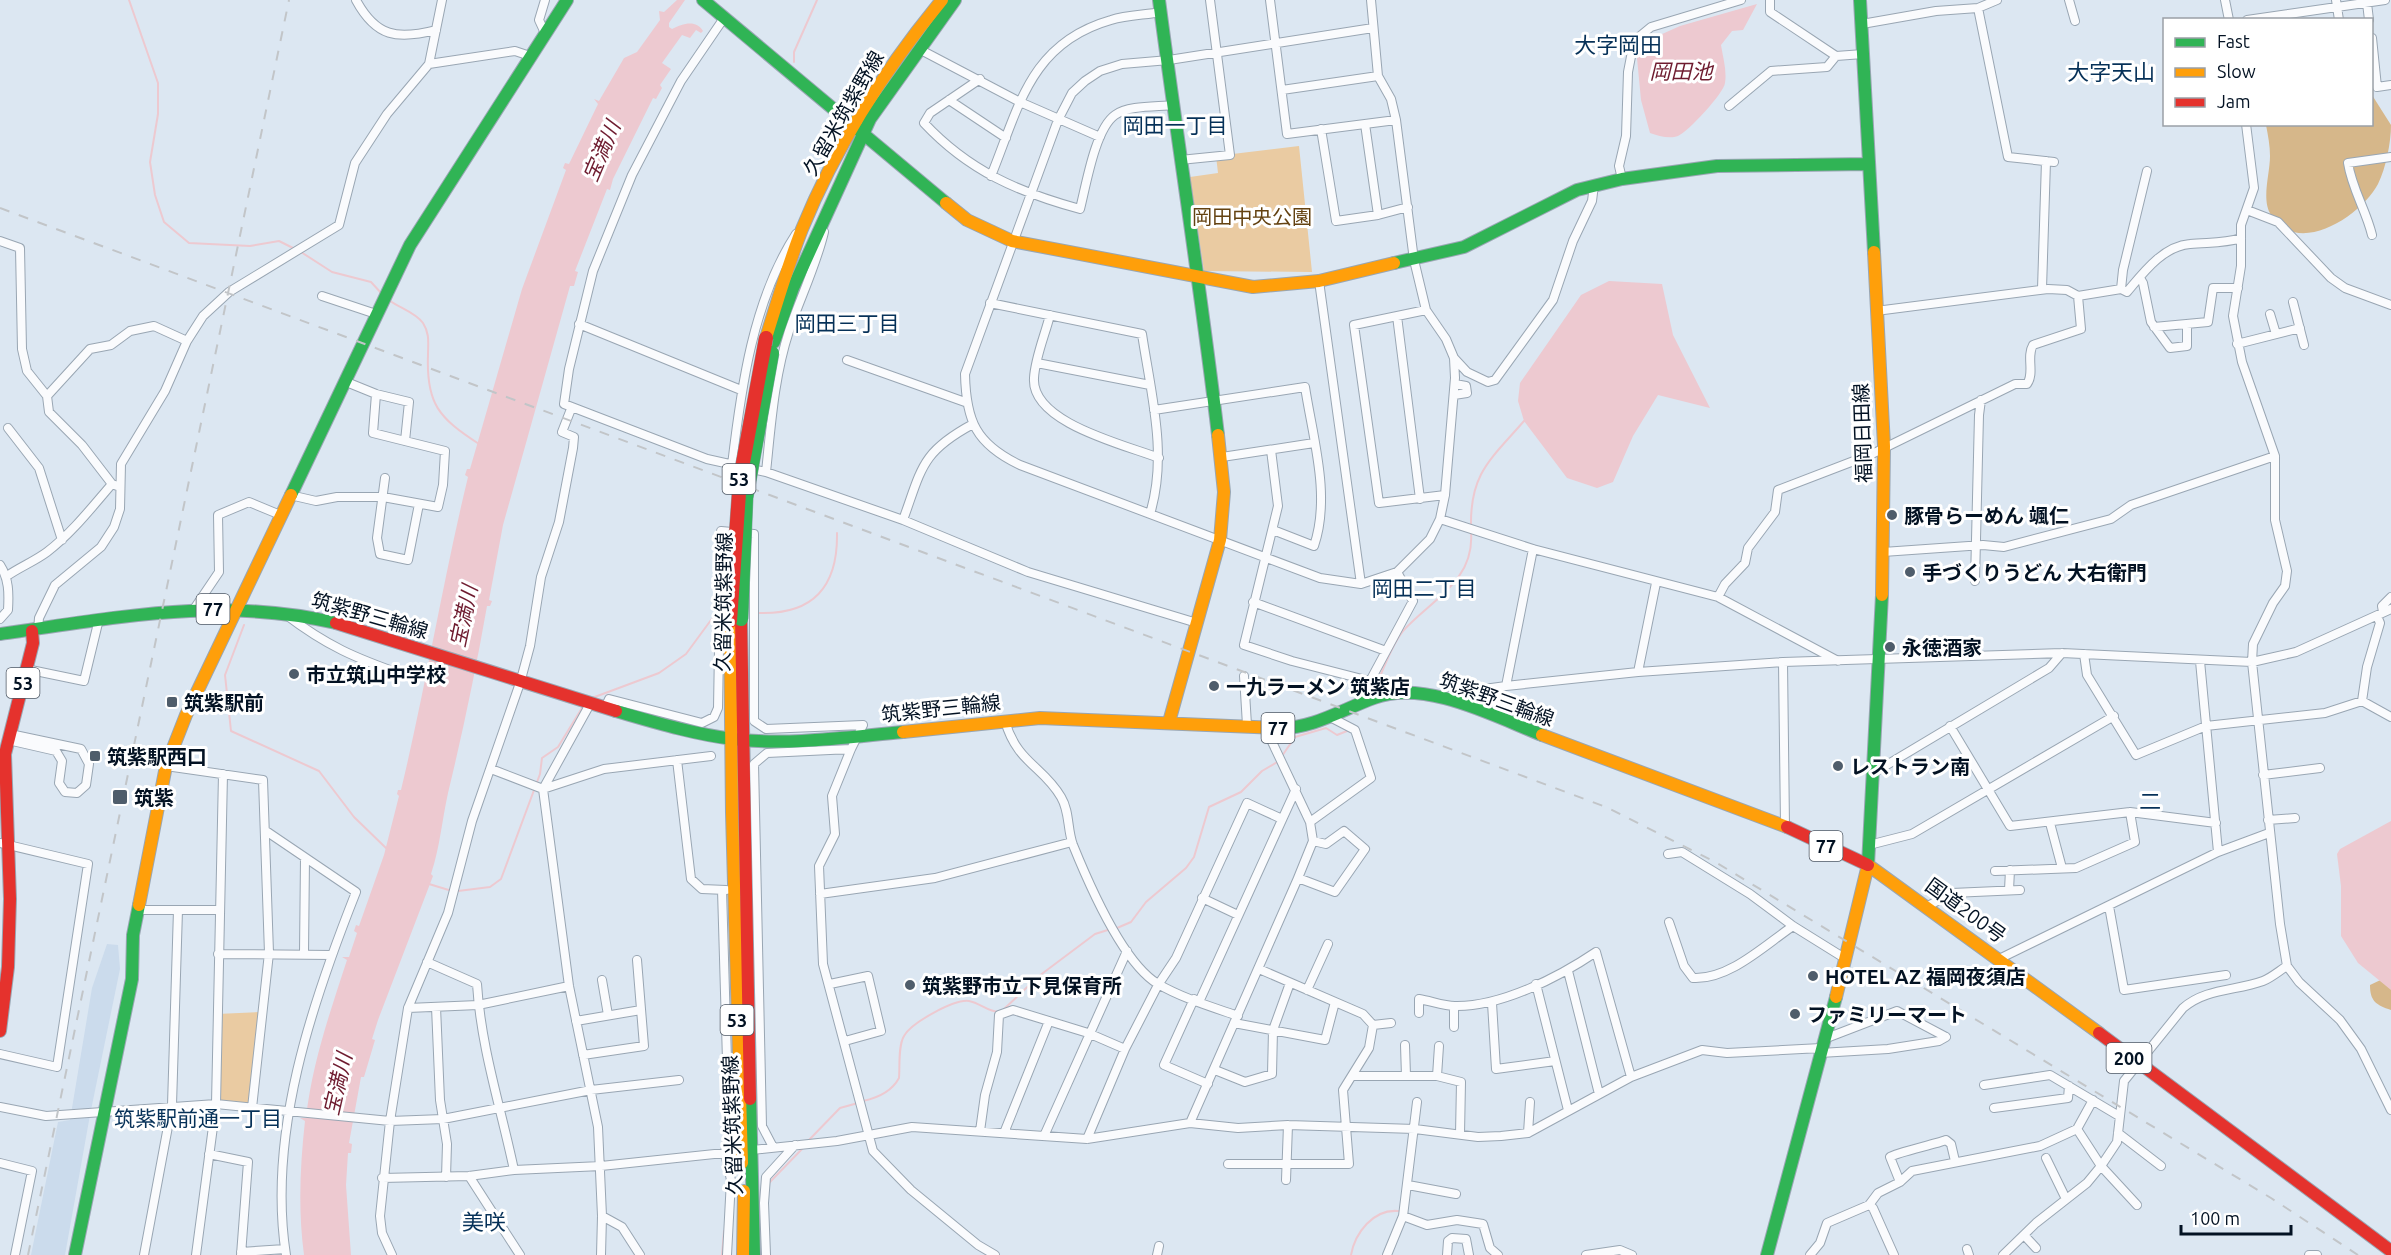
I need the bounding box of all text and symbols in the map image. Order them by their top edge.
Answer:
legend [2163,18,2373,126]
text: Fast [2217,31,2250,51]
district label: 大字岡田 [1574,32,1662,57]
street label: 久留米筑紫野線 [798,47,888,179]
water label: 岡田池 [1650,59,1714,83]
district label: 大字天山 [2067,59,2155,84]
text: Slow [2217,61,2256,81]
text: Jam [2217,91,2251,111]
district label: 岡田一丁目 [1123,113,1228,137]
water label: 宝満川 [578,115,625,185]
park label: 岡田中央公園 [1192,205,1312,228]
district label: 岡田三丁目 [795,311,900,335]
street label: 福岡日田線 [1849,383,1875,483]
road number: 53 [722,464,756,494]
place label: 豚骨らーめん 颯仁 [1904,504,2069,527]
marker: 豚骨らーめん 颯仁 [1885,508,1899,522]
street label: 久留米筑紫野線 [710,532,736,672]
place label: 手づくりうどん 大右衛門 [1922,561,2147,584]
marker: 手づくりうどん 大右衛門 [1903,565,1917,579]
district label: 岡田二丁目 [1372,576,1477,600]
water label: 宝満川 [445,581,482,649]
street label: 筑紫野三輪線 [309,587,431,643]
road number: 77 [196,594,230,624]
place label: 永徳酒家 [1902,636,1982,659]
marker: 永徳酒家 [1883,640,1897,654]
place label: 市立筑山中学校 [306,663,446,686]
marker: 市立筑山中学校 [287,667,301,681]
road number: 53 [7,668,40,698]
street label: 筑紫野三輪線 [1437,668,1557,730]
place label: 一九ラーメン 筑紫店 [1226,675,1410,698]
marker: 一九ラーメン 筑紫店 [1207,679,1221,693]
street label: 筑紫野三輪線 [880,690,1002,726]
place label: 筑紫駅前 [184,691,264,714]
marker: 筑紫駅前 [165,695,179,709]
road number: 77 [1262,713,1294,743]
place label: 筑紫駅西口 [107,745,207,768]
marker: 筑紫駅西口 [88,749,102,763]
place label: レストラン南 [1850,755,1970,778]
marker: レストラン南 [1831,759,1845,773]
place label: 筑紫 [134,786,174,809]
marker: 筑紫 [111,788,129,806]
district label: 二 [2139,788,2161,813]
road number: 77 [1810,831,1842,861]
street label: 国道200号 [1921,873,2011,947]
place label: HOTEL AZ 福岡夜須店 [1825,965,2026,988]
marker: HOTEL AZ 福岡夜須店 [1806,969,1820,983]
place label: 筑紫野市立下見保育所 [922,974,1122,997]
marker: 筑紫野市立下見保育所 [903,978,917,992]
place label: ファミリーマート [1807,1003,1967,1026]
road number: 53 [720,1005,754,1035]
marker: ファミリーマート [1788,1007,1802,1021]
road number: 200 [2106,1043,2152,1073]
water label: 宝満川 [318,1049,356,1117]
street label: 久留米筑紫野線 [718,1055,746,1195]
district label: 筑紫駅前通一丁目 [114,1106,282,1130]
scale bar [2181,1198,2290,1236]
text: 100 m [2190,1208,2240,1228]
district label: 美咲 [462,1209,506,1234]

